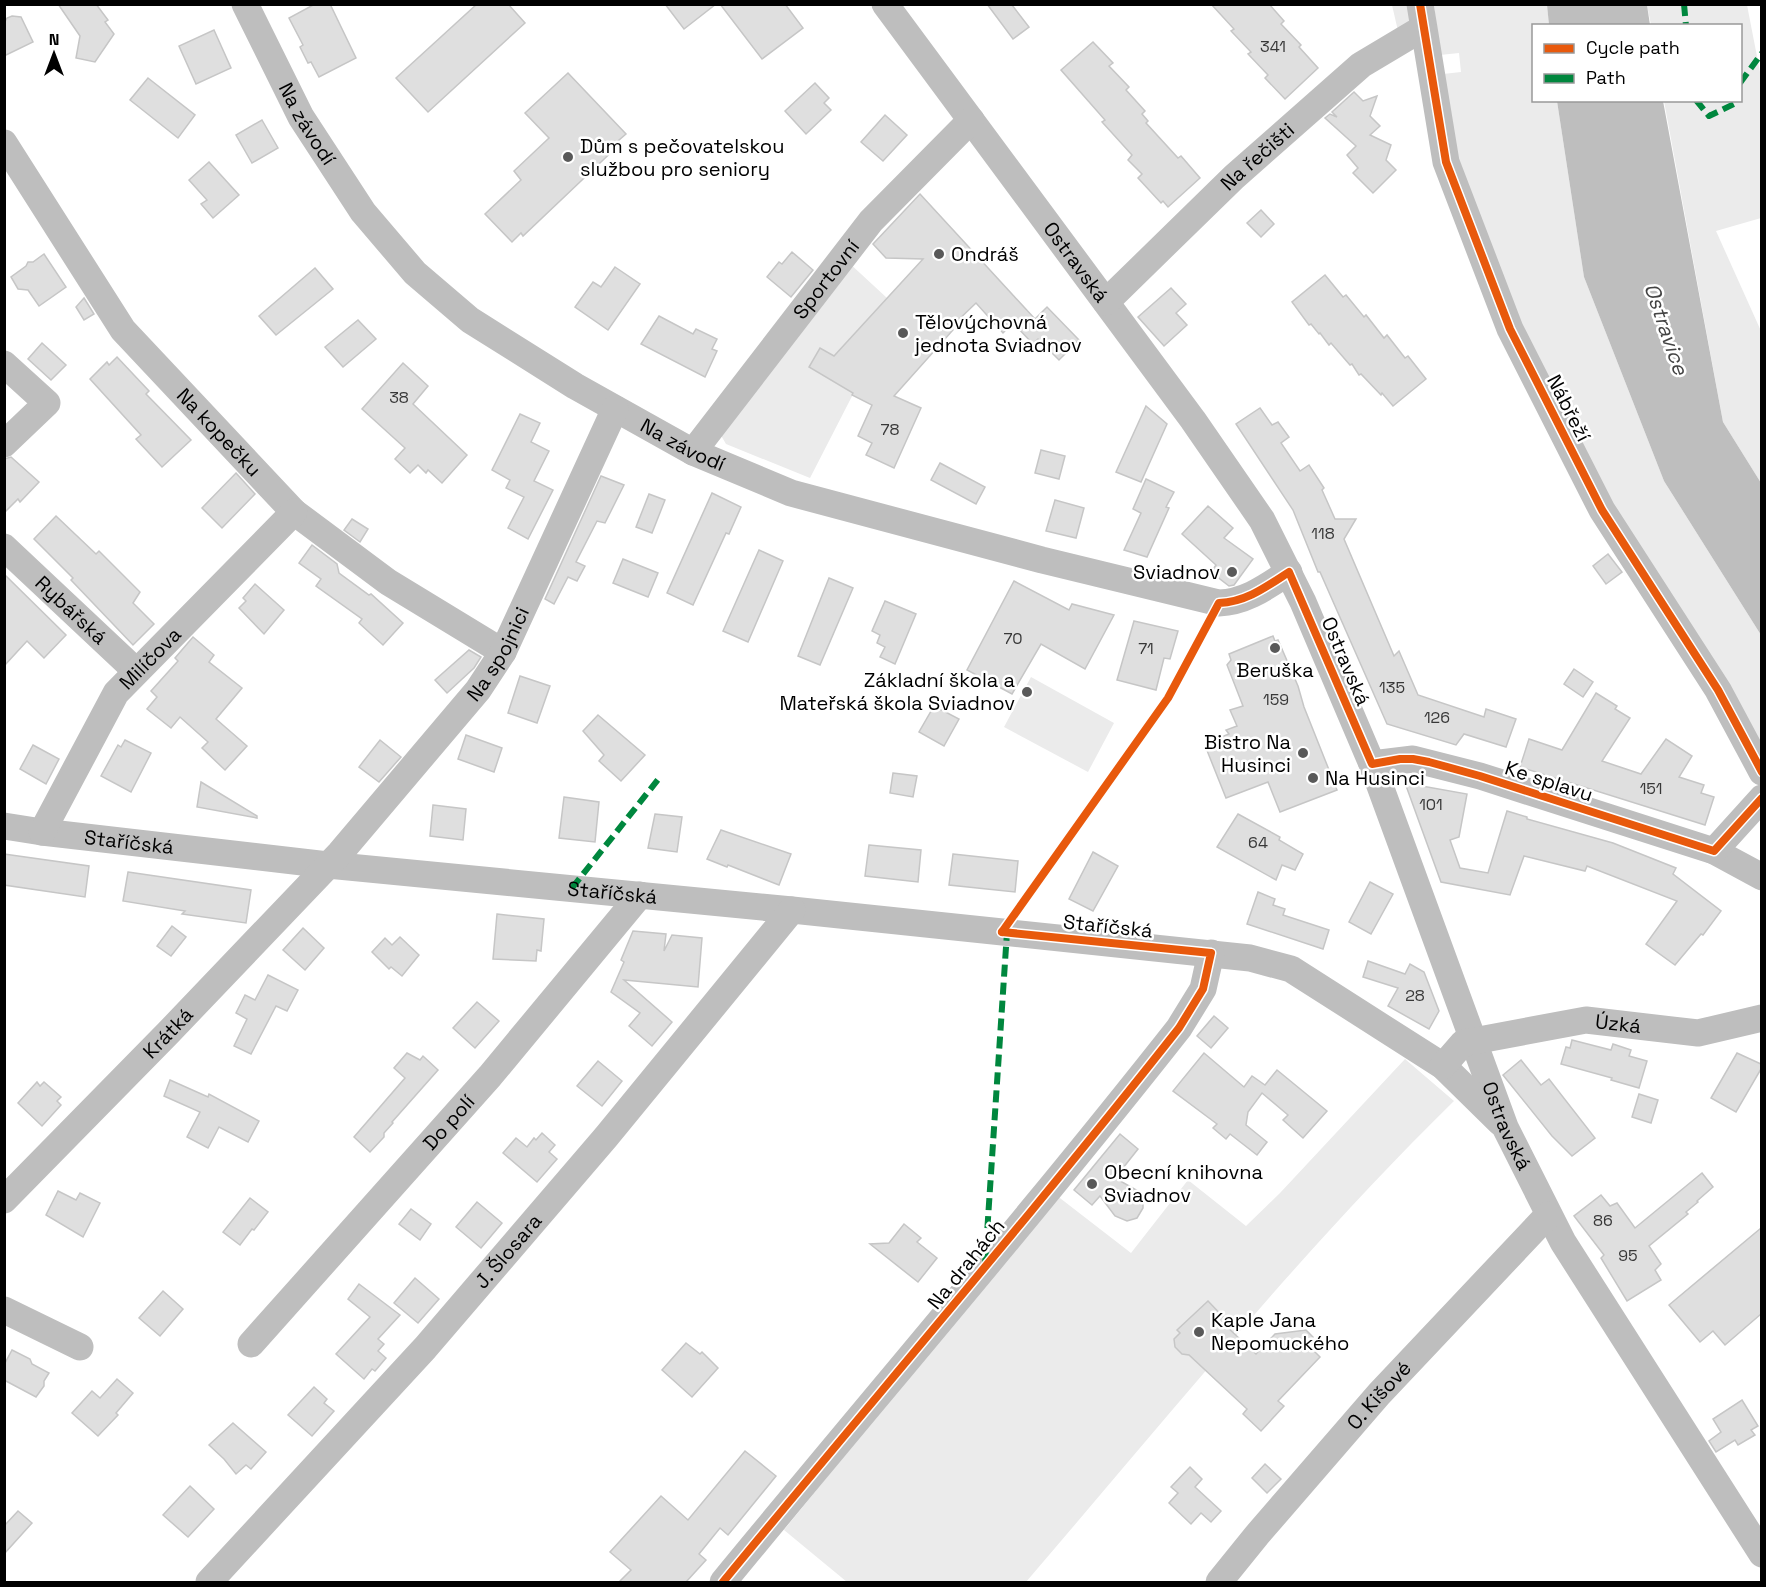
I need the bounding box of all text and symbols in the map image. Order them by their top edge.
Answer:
north arrow [24,24,84,84]
legend [1532,24,1742,102]
text: N [49,29,59,50]
house number: 341 [1260,36,1286,57]
text: Cycle path [1586,36,1680,59]
text: Path [1586,66,1626,89]
street label: Na závodí [273,78,342,170]
street label: Na řečišti [1215,117,1300,196]
place label: Dům s pečovatelskou službou pro seniory [580,133,784,182]
marker: Dům s pečovatelskou službou pro seniory [561,150,575,164]
street label: Ostravská [1038,216,1114,308]
street label: Sportovní [787,234,865,324]
place label: Ondráš [951,241,1019,267]
marker: Ondráš [932,247,946,261]
water label: Ostravice [1638,279,1695,380]
place label: Tělovýchovná jednota Sviadnov [914,309,1082,358]
marker: Tělovýchovná jednota Sviadnov [896,326,910,340]
street label: Nábřeží [1541,370,1597,446]
street label: Na kopečku [171,382,267,482]
house number: 38 [389,387,409,408]
street label: Na závodí [636,412,729,477]
house number: 78 [881,419,900,440]
house number: 118 [1311,523,1335,544]
place label: Sviadnov [1133,559,1220,585]
marker: Sviadnov [1225,565,1239,579]
street label: Rybářská [30,570,112,650]
street label: Na spojnici [461,603,535,707]
street label: Ostravská [1316,613,1376,709]
street label: Milíčova [113,621,187,695]
house number: 70 [1003,628,1023,649]
house number: 71 [1138,638,1154,659]
marker: Beruška [1268,641,1282,655]
place label: Beruška [1236,657,1314,683]
place label: Základní škola a Mateřská škola Sviadnov [779,667,1015,716]
house number: 135 [1379,677,1405,698]
marker: Základní škola a Mateřská škola Sviadnov [1020,685,1034,699]
house number: 159 [1263,689,1289,710]
house number: 126 [1424,707,1450,728]
place label: Bistro Na Husinci [1204,729,1291,778]
marker: Bistro Na Husinci [1296,746,1310,760]
street label: Ke splavu [1502,755,1596,807]
place label: Na Husinci [1325,765,1425,791]
marker: Na Husinci [1306,771,1320,785]
house number: 151 [1640,778,1662,799]
house number: 101 [1419,794,1443,815]
street label: Staříčská [83,824,175,860]
house number: 64 [1248,832,1268,853]
street label: Staříčská [566,875,658,910]
street label: Staříčská [1062,908,1154,944]
house number: 28 [1405,985,1425,1006]
street label: Krátká [137,1002,199,1064]
street label: Úzká [1594,1008,1642,1039]
street label: Ostravská [1476,1078,1538,1174]
street label: Do polí [417,1089,480,1156]
place label: Obecní knihovna Sviadnov [1104,1159,1263,1208]
marker: Obecní knihovna Sviadnov [1085,1177,1099,1191]
street label: J. Šlosara [469,1208,547,1294]
house number: 86 [1593,1210,1613,1231]
street label: Na drahách [922,1213,1010,1315]
house number: 95 [1618,1245,1638,1266]
place label: Kaple Jana Nepomuckého [1211,1307,1349,1356]
marker: Kaple Jana Nepomuckého [1192,1325,1206,1339]
street label: O. Kišové [1341,1355,1417,1435]

